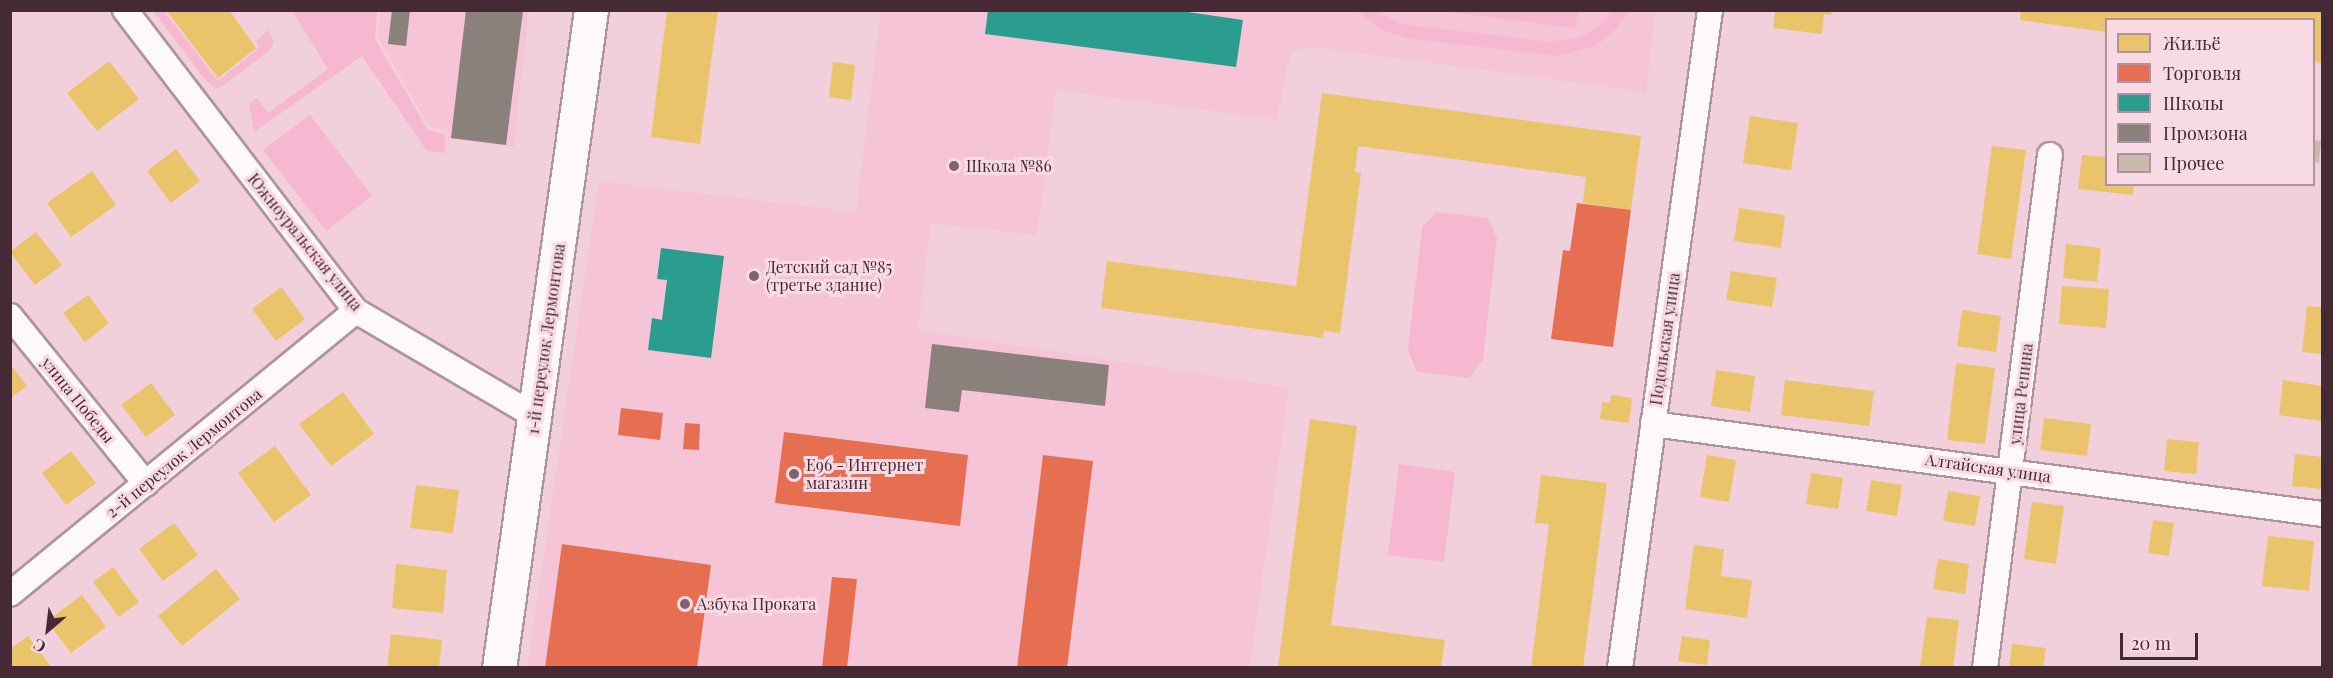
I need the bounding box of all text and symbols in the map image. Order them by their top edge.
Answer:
legend [2105,18,2315,186]
text: Жильё [2163,31,2221,55]
text: Торговля [2163,61,2241,85]
text: Школы [2163,91,2224,115]
text: Промзона [2163,121,2248,145]
text: Прочее [2163,151,2224,175]
place label: Школа №86 [966,156,1052,176]
marker: Школа №86 [947,159,961,173]
street label: Южноуральская улица [244,170,366,314]
street label: 1-й переулок Лермонтова [523,242,569,436]
place label: Детский сад №85 (третье здание) [766,257,892,295]
marker: Детский сад №85 (третье здание) [747,269,761,283]
street label: Подольская улица [1646,271,1684,407]
street label: улица Репина [2005,342,2037,446]
street label: улица Победы [38,353,118,447]
street label: 2-й переулок Лермонтова [102,384,266,522]
street label: Алтайская улица [1924,450,2052,486]
place label: Е96 - Интернет магазин [806,455,923,493]
marker: Е96 - Интернет магазин [787,467,801,481]
place label: Азбука Проката [697,594,816,614]
marker: Азбука Проката [678,597,692,611]
north arrow [18,600,78,660]
scale bar [2123,621,2201,659]
text: 20 m [2131,631,2171,655]
text: С [29,634,49,658]

